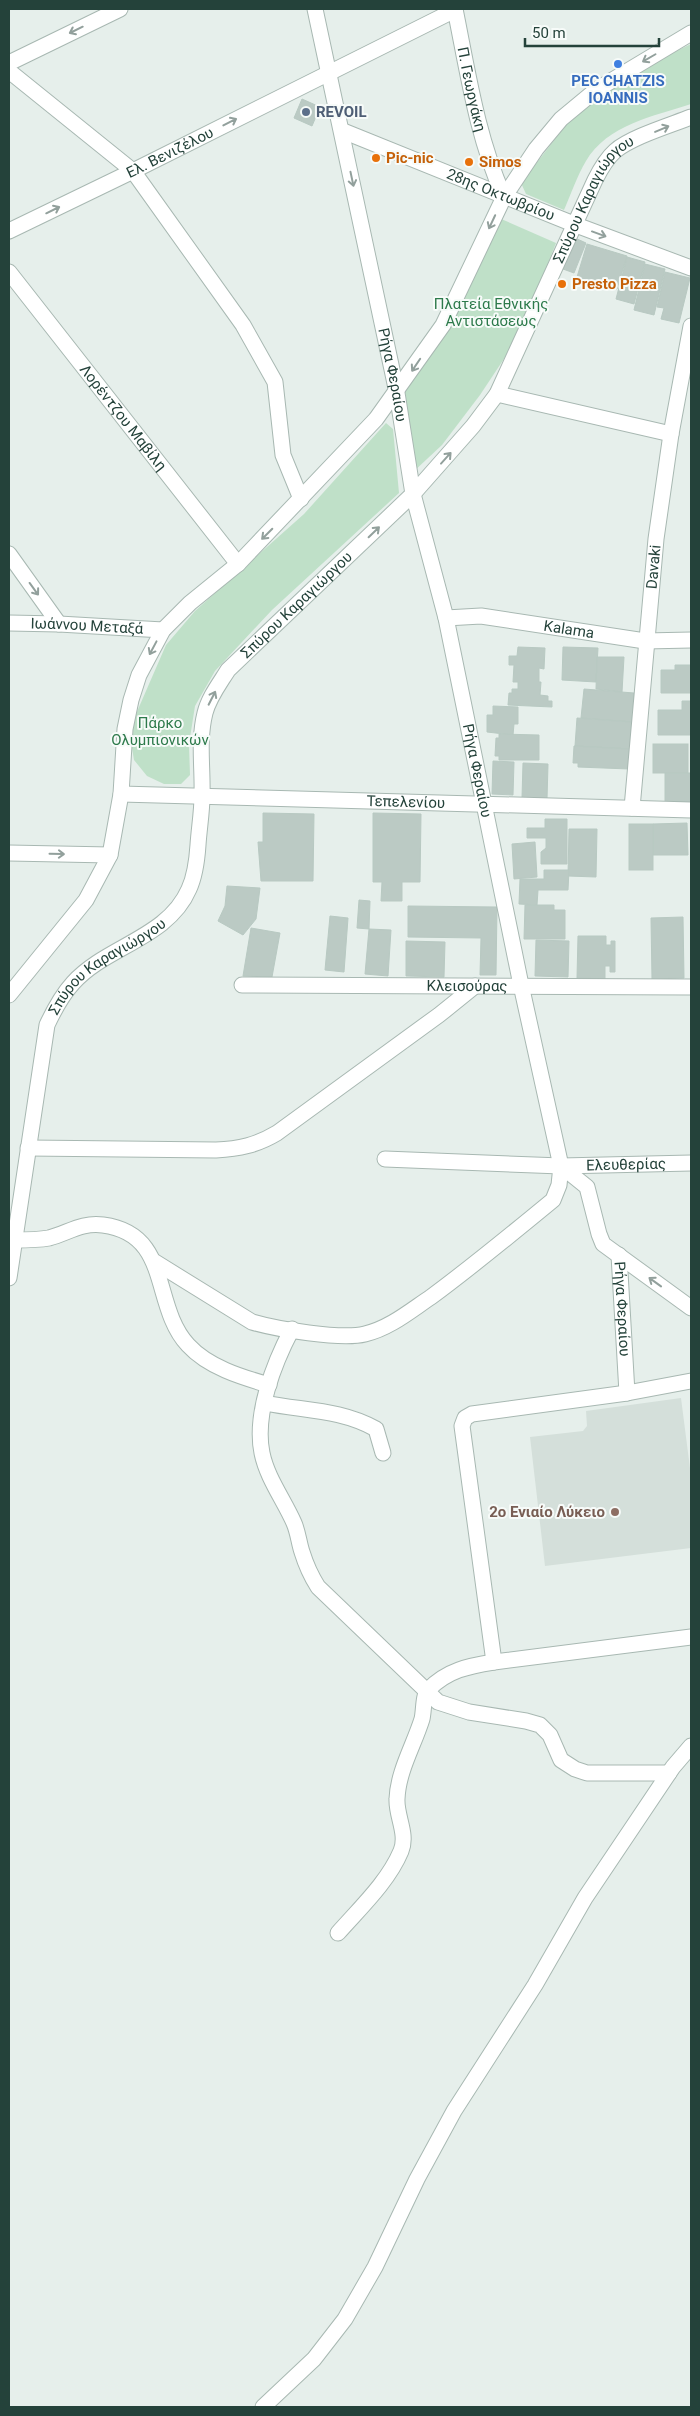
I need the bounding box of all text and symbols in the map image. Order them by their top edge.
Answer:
scale bar [525,15,659,47]
text: 50 m [532,24,566,42]
one-way arrow [69,26,84,35]
street label: Π. Γεωργάκη [454,45,490,134]
one-way arrow [643,53,657,63]
marker: PEC CHATZIS IOANNIS [612,58,624,70]
place label: PEC CHATZIS IOANNIS [571,72,665,107]
place label: REVOIL [316,103,367,121]
marker: REVOIL [300,106,312,118]
one-way arrow [222,117,237,126]
street label: Ελ. Βενιζέλου [123,123,216,182]
one-way arrow [654,124,669,134]
street label: Σπύρου Καραγιώργου [549,132,637,266]
place label: Pic-nic [386,149,434,167]
marker: Pic-nic [370,152,382,164]
place label: Simos [479,153,522,171]
marker: Simos [463,156,475,168]
street label: 28ης Οκτωβρίου [444,165,557,224]
one-way arrow [347,171,357,187]
one-way arrow [45,204,60,214]
one-way arrow [487,214,496,229]
one-way arrow [591,230,606,239]
place label: Presto Pizza [572,275,657,293]
marker: Presto Pizza [556,278,568,290]
park label: Πλατεία Εθνικής Αντιστάσεως [434,295,548,330]
street label: Ρήγα Φεραίου [374,326,410,423]
one-way arrow [410,358,421,372]
street label: Λορέντζου Μαβίλη [76,361,170,474]
one-way arrow [440,451,452,464]
one-way arrow [367,526,380,538]
one-way arrow [261,528,273,540]
street label: Davaki [643,544,664,590]
street label: Σπύρου Καραγιώργου [237,548,356,662]
one-way arrow [29,582,39,596]
street label: Ιωάννου Μεταξά [30,614,144,638]
street label: Kalama [542,617,595,642]
one-way arrow [148,641,158,656]
one-way arrow [207,690,217,705]
park label: Πάρκο Ολυμπιονικών [111,714,209,749]
street label: Ρήγα Φεραίου [459,722,496,819]
street label: Τεπελενίου [366,792,445,812]
one-way arrow [49,849,65,858]
street label: Σπύρου Καραγιώργου [45,914,169,1018]
street label: Κλεισούρας [426,977,508,995]
street label: Ελευθερίας [586,1155,666,1174]
street label: Ρήγα Φεραίου [610,1261,634,1357]
one-way arrow [649,1276,662,1287]
place label: 2ο Ενιαίο Λύκειο [489,1503,605,1521]
marker: 2ο Ενιαίο Λύκειο [609,1506,621,1518]

